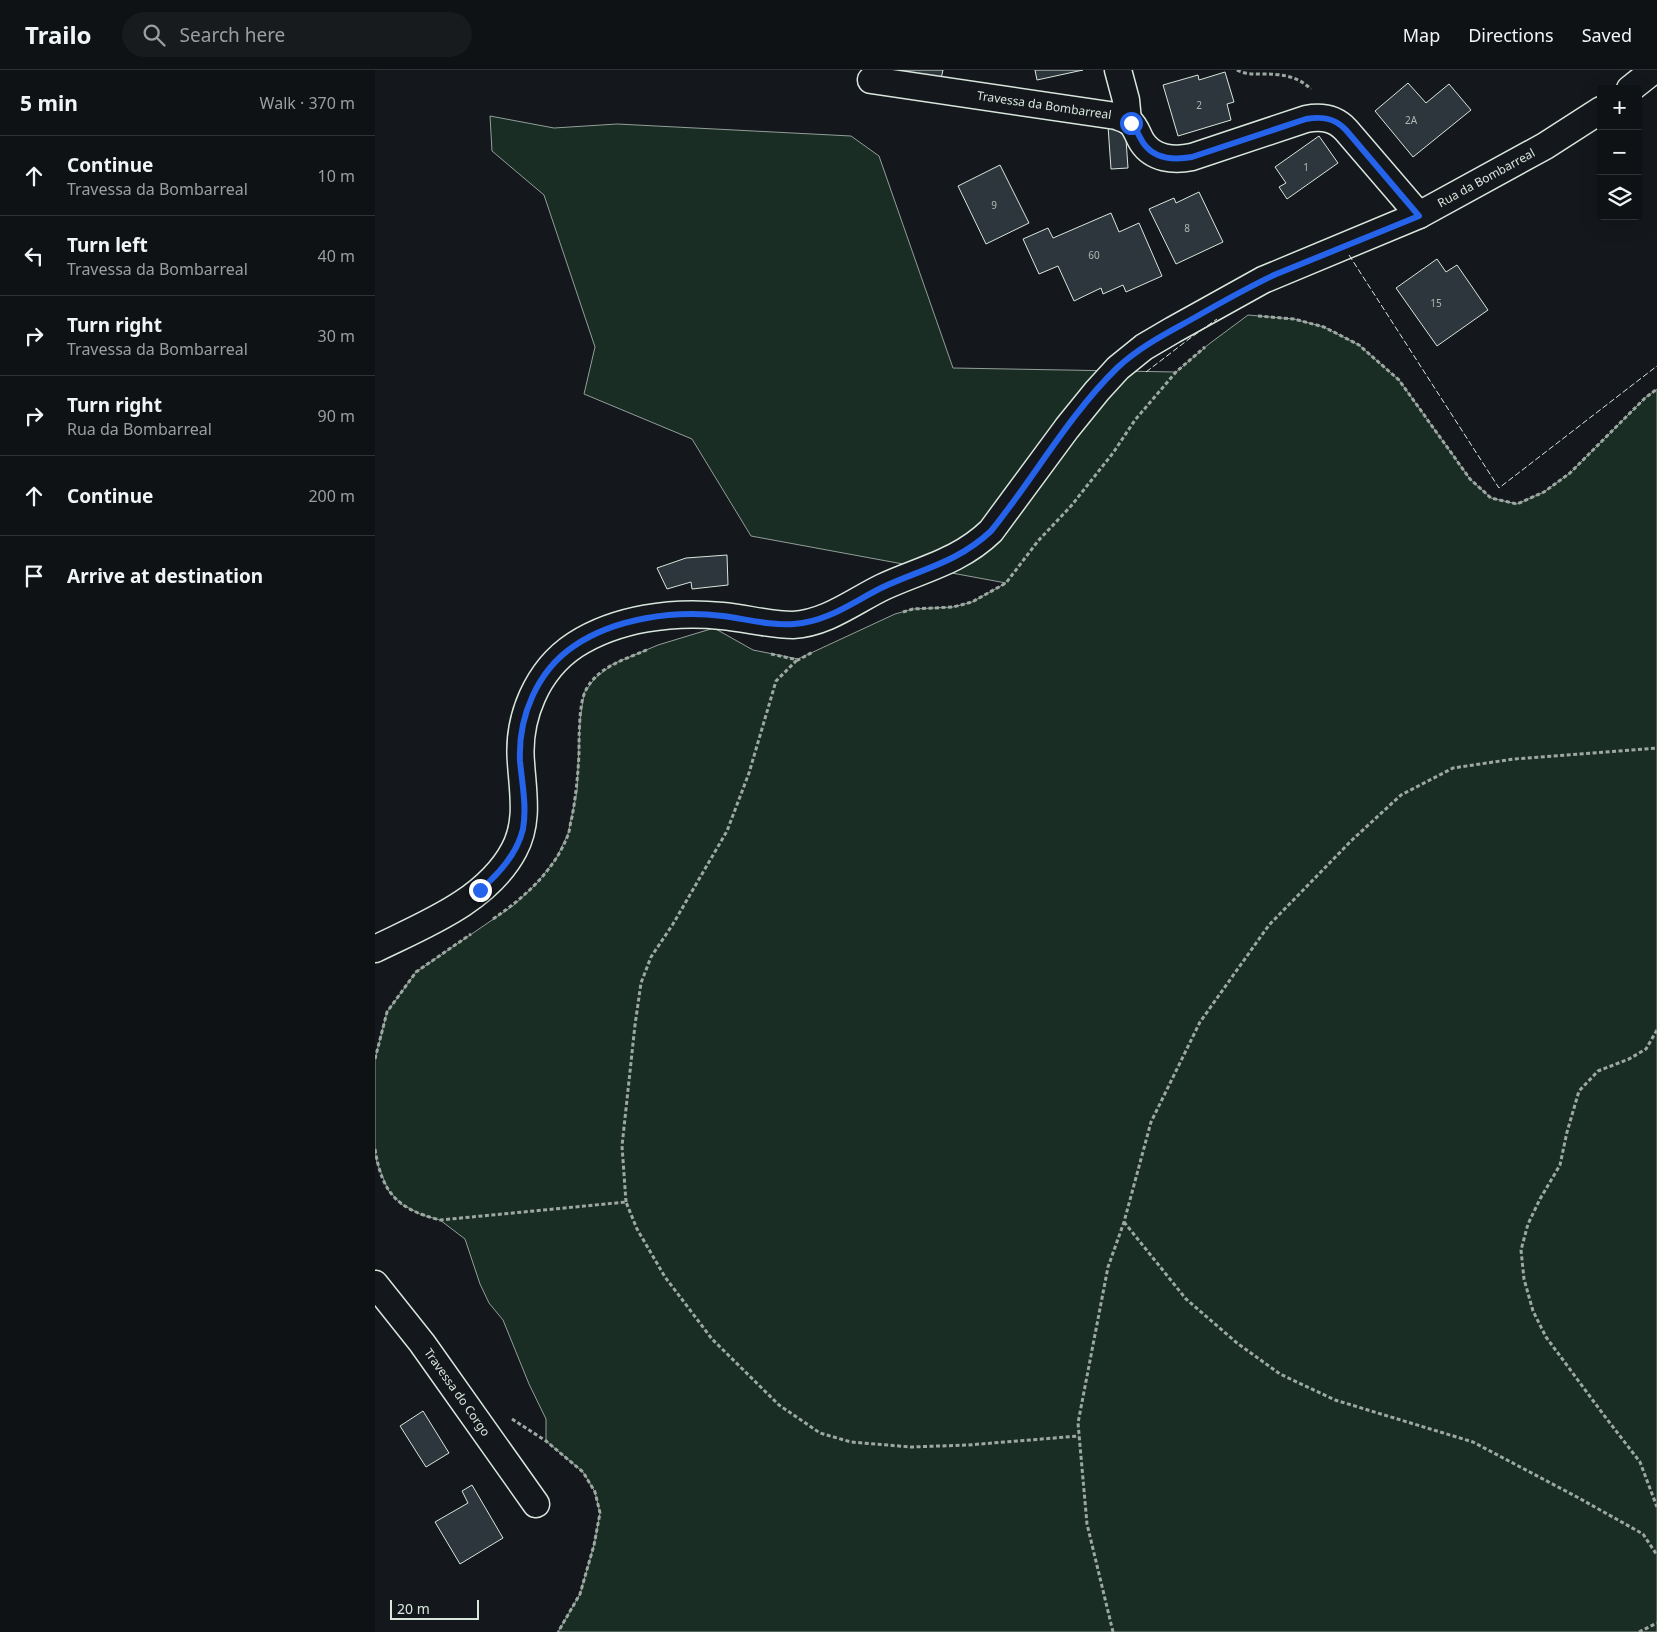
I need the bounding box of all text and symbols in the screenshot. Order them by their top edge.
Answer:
search box [122,12,472,57]
text: Trailo [25,18,92,51]
icon: search [140,21,168,49]
text: Search here [180,22,285,48]
text: Map [1403,23,1440,47]
text: Directions [1468,23,1554,47]
text: Saved [1582,23,1632,47]
map controls [1597,85,1642,220]
button: + [1597,85,1642,130]
street label: Travessa da Bombarreal [976,87,1113,123]
text: 5 min [20,89,78,117]
text: Walk · 370 m [260,92,355,114]
house number: 2 [1196,98,1202,112]
route start [1120,112,1143,135]
house number: 2A [1405,113,1418,127]
button: − [1597,130,1642,175]
street label: Rua da Bombarreal [1434,144,1538,211]
text: Continue [67,152,153,178]
house number: 1 [1303,160,1309,174]
icon: ahead [20,162,48,190]
text: 10 m [318,165,355,187]
button: layers [1597,175,1642,220]
text: Travessa da Bombarreal [67,178,248,200]
house number: 9 [991,198,997,212]
house number: 8 [1184,221,1190,235]
text: Turn left [67,232,148,258]
icon: left [20,242,48,270]
text: 40 m [318,245,355,267]
house number: 60 [1088,248,1100,262]
text: Travessa da Bombarreal [67,258,248,280]
house number: 15 [1430,296,1442,310]
text: Turn right [67,312,162,338]
icon: right [20,322,48,350]
text: 30 m [318,325,355,347]
text: Travessa da Bombarreal [67,338,248,360]
text: Turn right [67,392,162,418]
icon: right [20,402,48,430]
text: 90 m [318,405,355,427]
text: Rua da Bombarreal [67,418,212,440]
icon: ahead [20,482,48,510]
text: Continue [67,483,153,509]
text: 200 m [308,485,355,507]
icon: arrive [20,562,48,590]
text: Arrive at destination [67,563,263,589]
route end [469,879,492,902]
street label: Travessa do Corgo [420,1345,494,1439]
scale bar [390,1597,479,1620]
text: 20 m [397,1599,430,1618]

